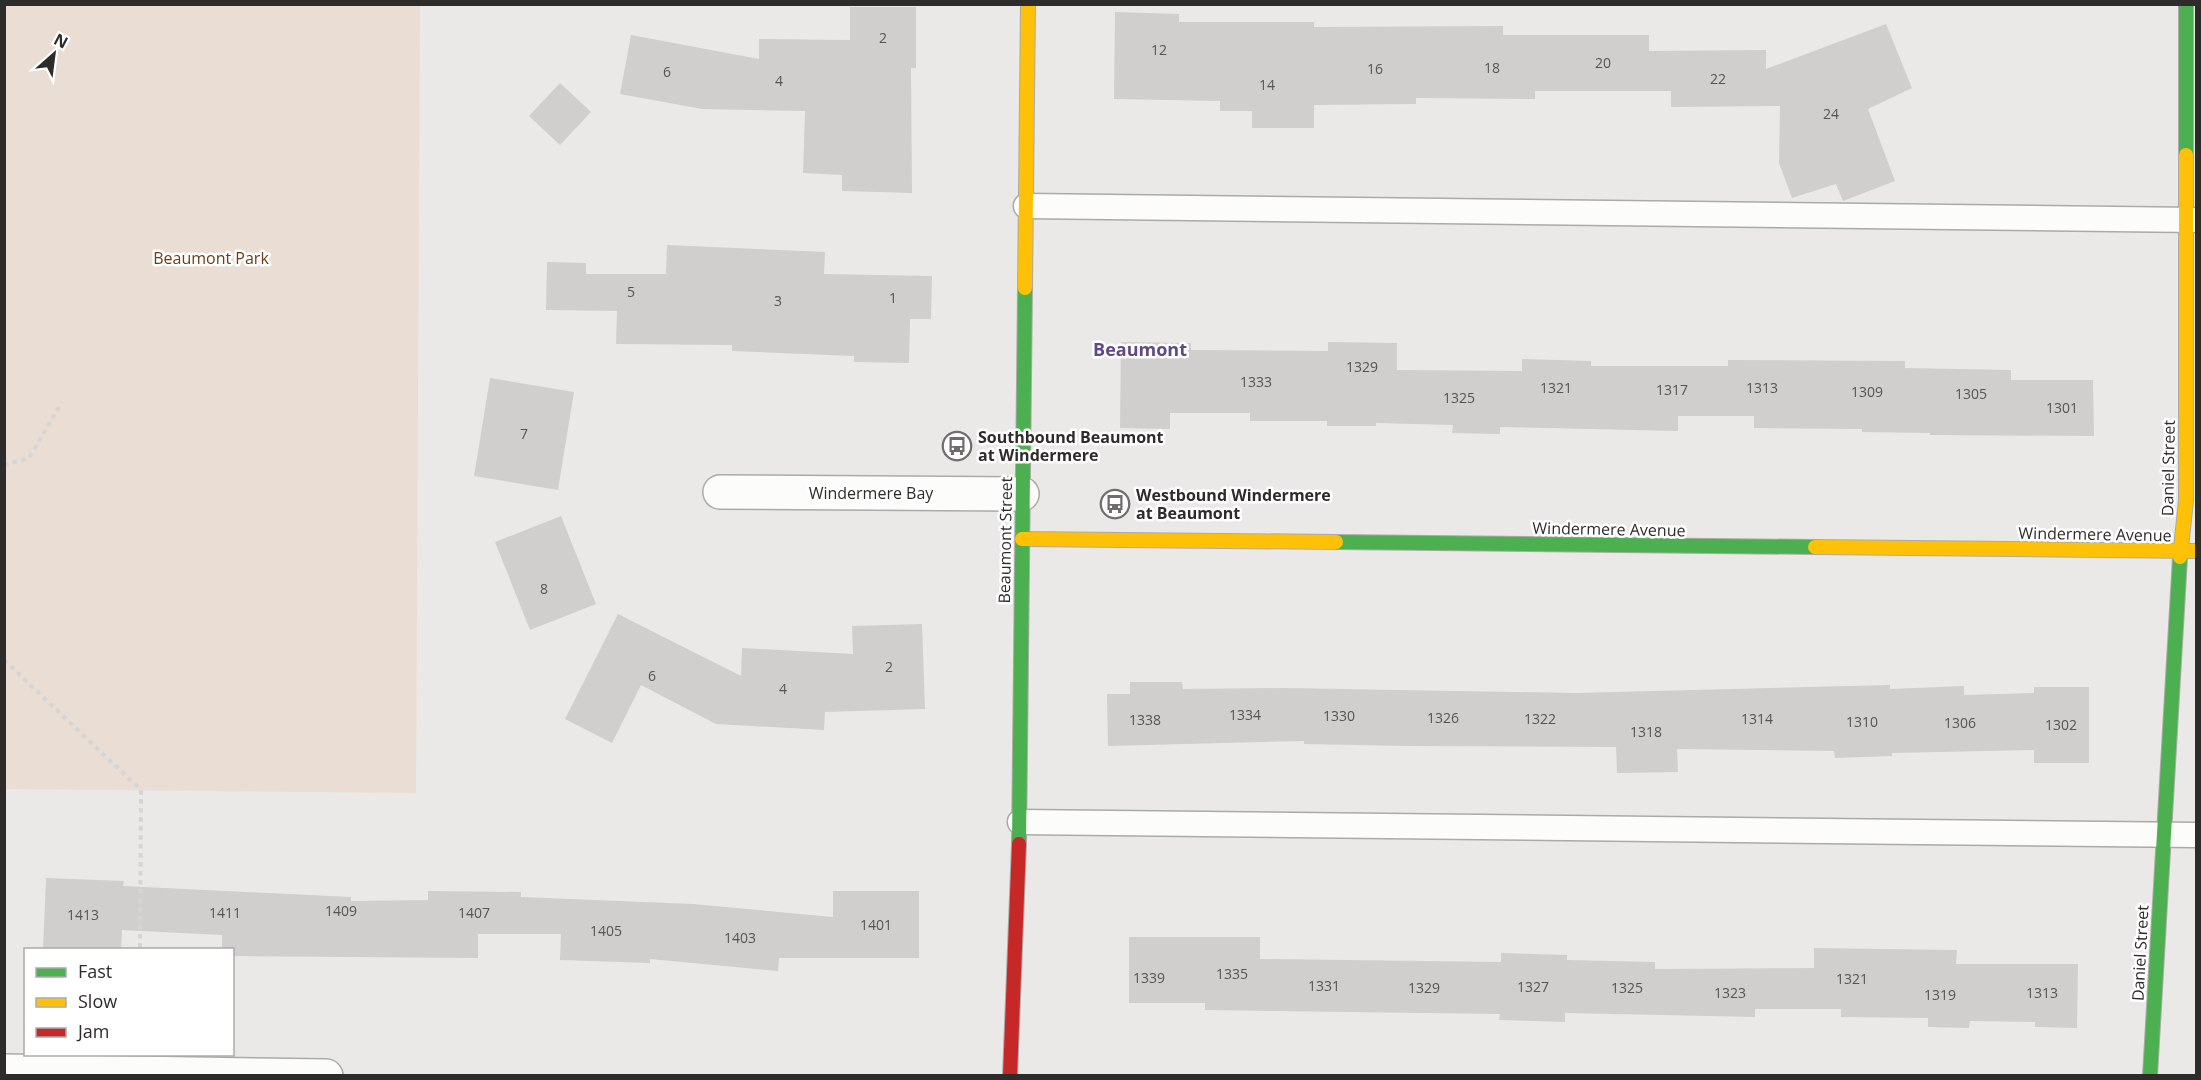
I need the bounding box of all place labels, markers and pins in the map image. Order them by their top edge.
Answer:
place label: Southbound Beaumont at Windermere [978,426,1164,466]
bus stop icon: Southbound Beaumont at Windermere [941,430,973,462]
place label: Westbound Windermere at Beaumont [1136,484,1331,524]
bus stop icon: Westbound Windermere at Beaumont [1099,488,1131,520]

